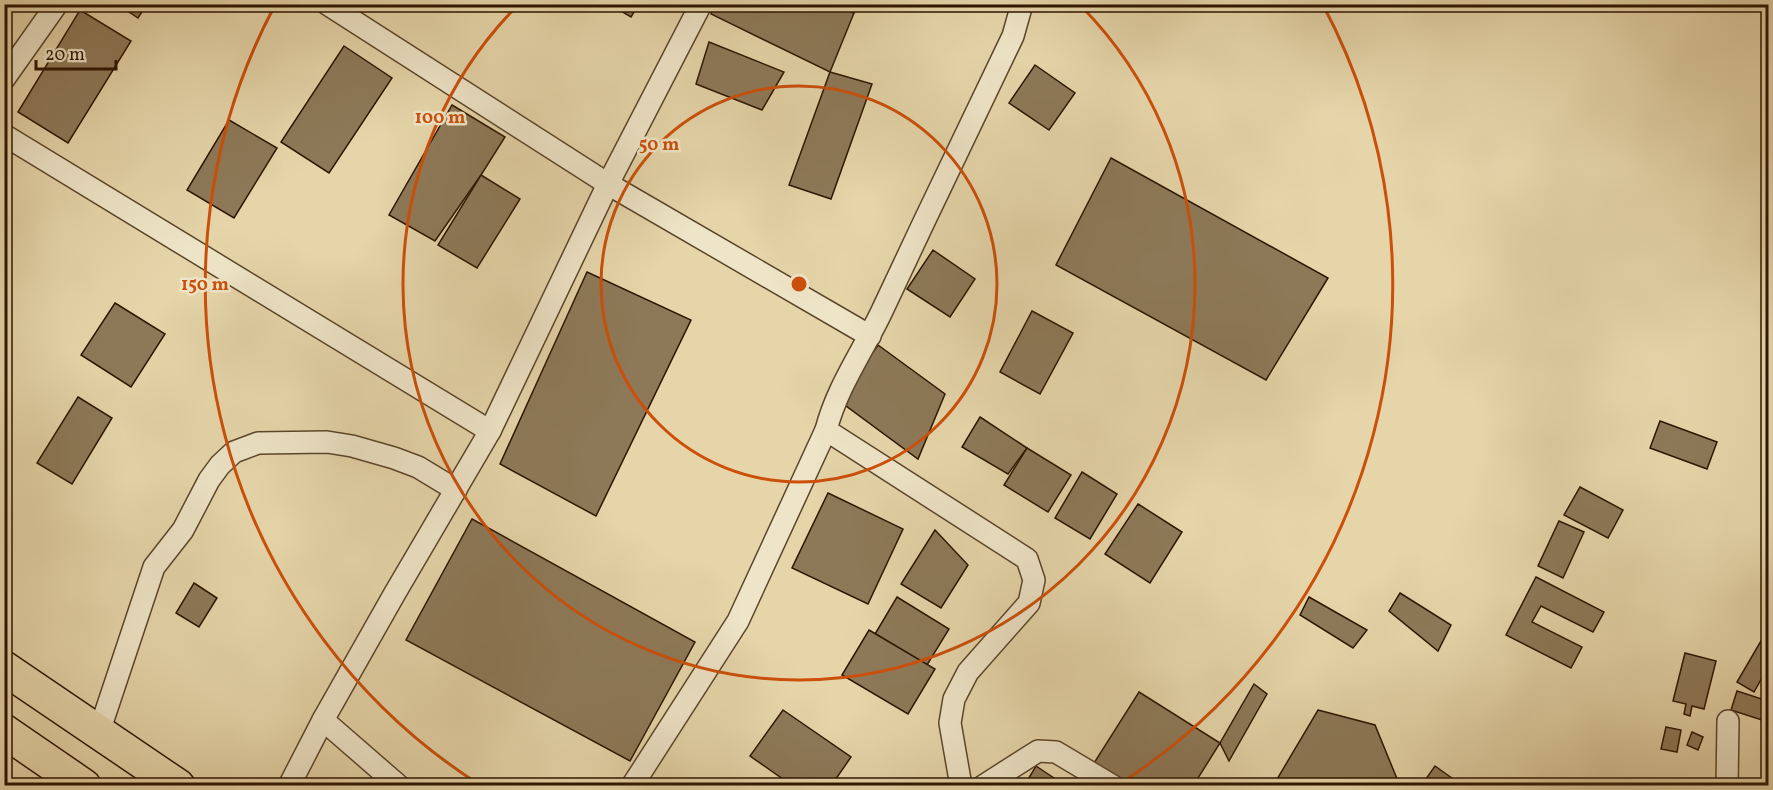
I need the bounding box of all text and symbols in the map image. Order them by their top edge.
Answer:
scale bar [36,33,116,71]
text: 20 m [45,43,85,68]
text: 100 m [415,106,465,131]
text: 50 m [639,133,679,158]
text: 150 m [181,273,229,298]
centre of rings [789,274,809,294]

